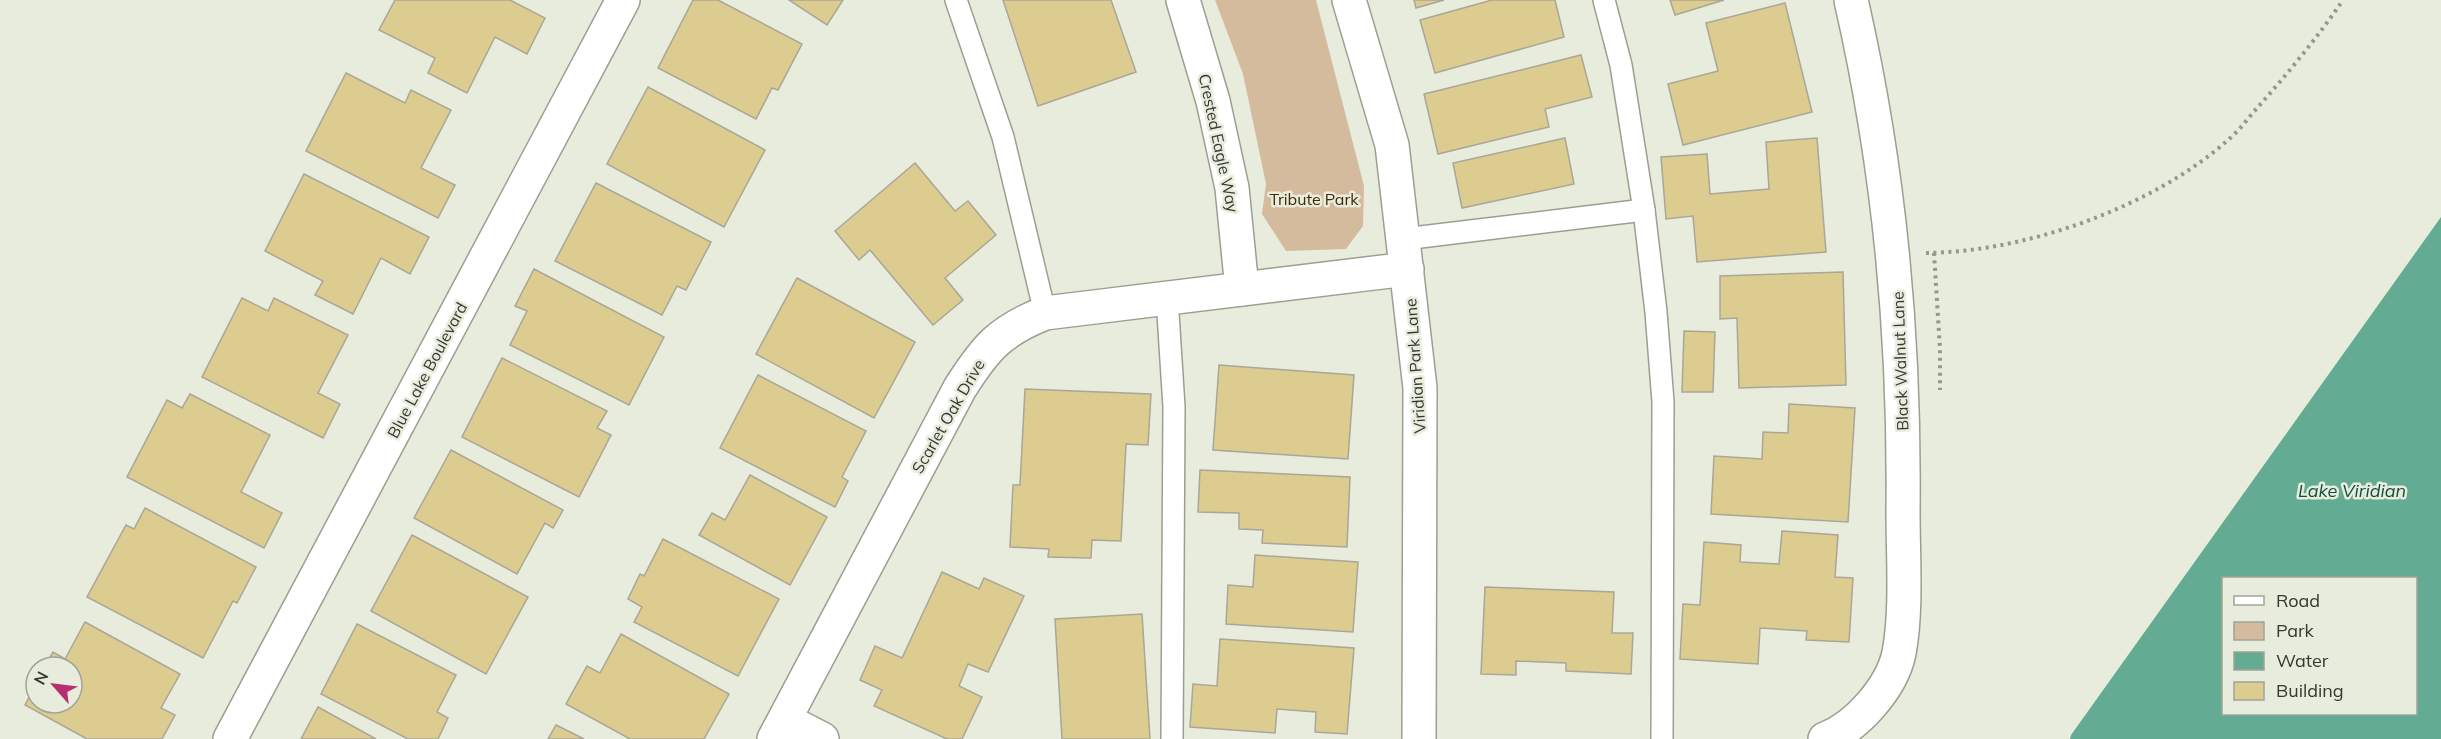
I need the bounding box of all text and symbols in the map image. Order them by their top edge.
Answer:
street label: Crested Eagle Way [1195,72,1244,215]
park label: Tribute Park [1270,189,1359,209]
street label: Black Walnut Lane [1888,291,1912,431]
street label: Viridian Park Lane [1400,298,1430,434]
street label: Blue Lake Boulevard [383,299,471,441]
street label: Scarlet Oak Drive [907,355,989,477]
water label: Lake Viridian [2298,479,2406,502]
legend [2222,577,2417,715]
text: Road [2276,589,2320,612]
text: Park [2276,619,2315,642]
text: Water [2276,649,2329,672]
north arrow [24,655,84,715]
text: N [29,668,52,688]
text: Building [2276,679,2344,702]

